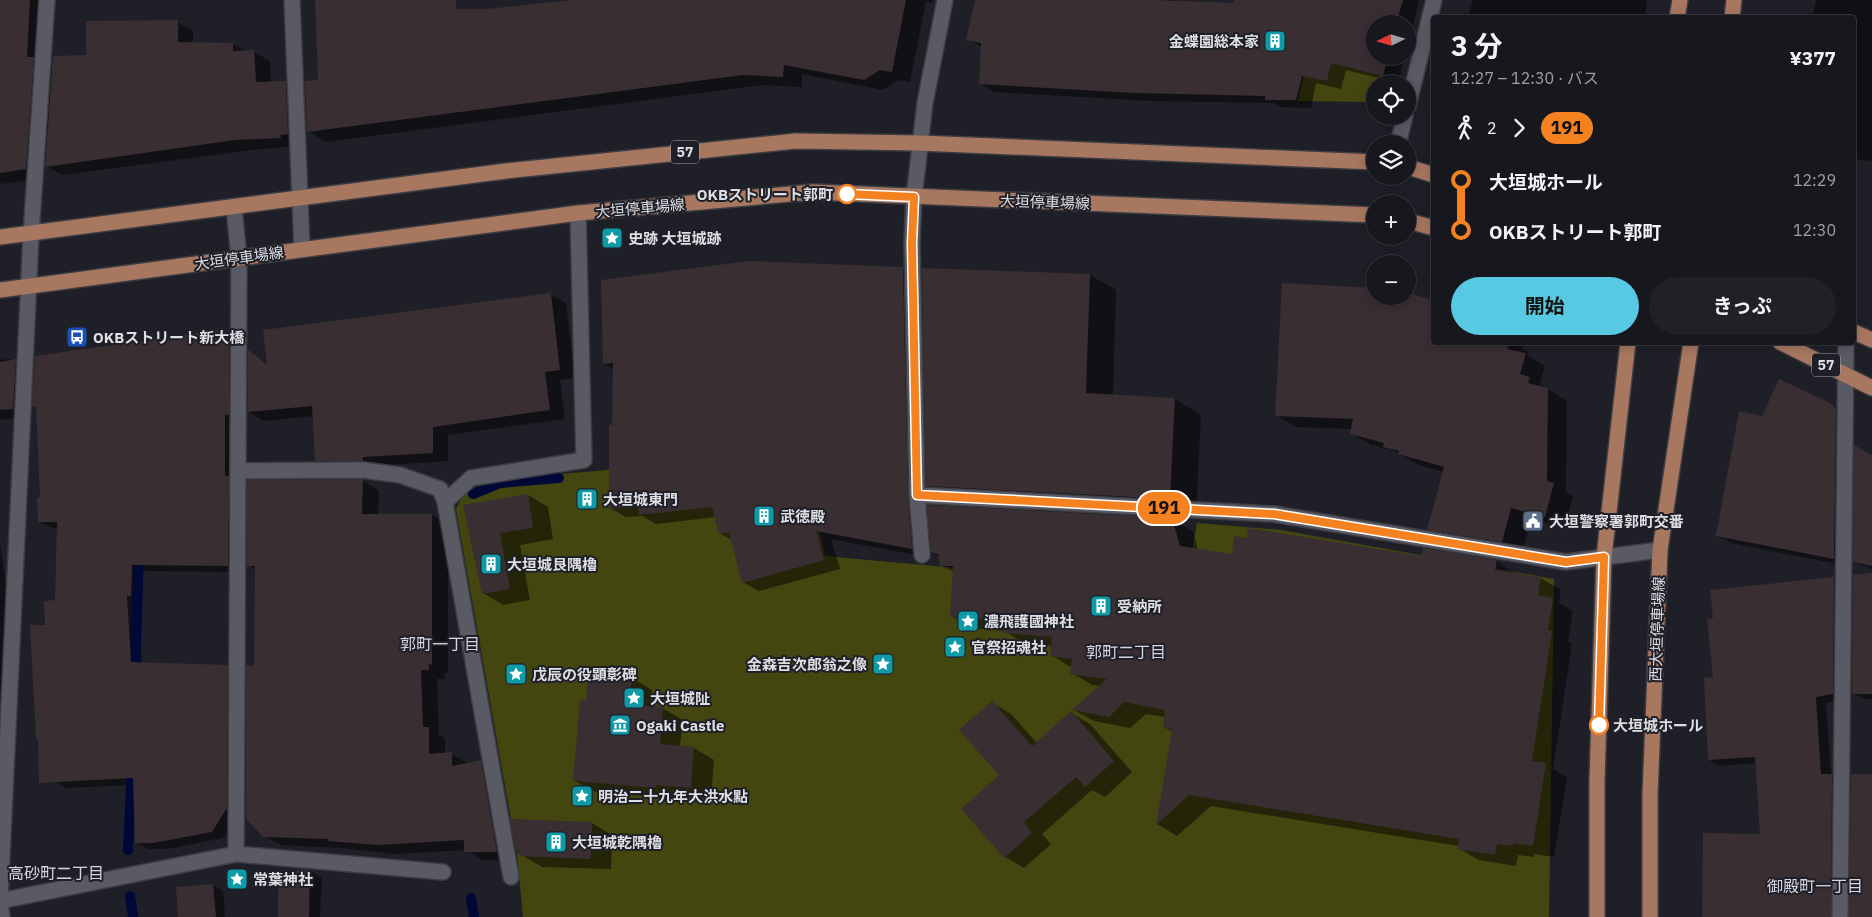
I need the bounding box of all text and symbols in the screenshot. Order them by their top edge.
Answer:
north arrow [1366,15,1416,65]
map controls [1366,15,1416,305]
text: 3 分 [1451,27,1502,64]
building icon: 金蝶園総本家 [1263,29,1287,53]
place label: 金蝶園総本家 [1169,32,1259,51]
text: ¥377 [1789,46,1836,70]
text: 12:27 – 12:30 · バス [1451,68,1599,88]
button: locate [1366,75,1416,125]
icon: walk [1451,114,1479,142]
icon: forward [1505,114,1533,142]
text: 191 [1551,116,1583,139]
text: 2 [1487,118,1497,138]
button: layers [1366,135,1416,185]
road number: 57 [671,140,699,163]
text: 大垣城ホール [1489,170,1603,194]
text: 12:29 [1793,170,1836,190]
marker: OKBストリート郭町 [837,184,857,204]
place label: OKBストリート郭町 [697,185,833,204]
street label: 大垣停車場線 [1000,191,1090,213]
street label: 大垣停車場線 [594,195,686,221]
button: + [1366,195,1416,245]
text: OKBストリート郭町 [1489,220,1661,244]
text: 12:30 [1793,220,1836,240]
place icon: 史跡 大垣城跡 [600,226,624,250]
place label: 史跡 大垣城跡 [628,229,722,248]
street label: 大垣停車場線 [193,242,285,274]
button: − [1366,255,1416,305]
button: 開始 [1451,277,1639,335]
button: きっぷ [1649,277,1836,335]
bus stop icon: OKBストリート新大橋 [65,325,89,349]
place label: OKBストリート新大橋 [93,328,245,347]
road number: 57 [1812,354,1840,376]
building icon: 大垣城東門 [575,487,599,511]
place label: 大垣城東門 [603,490,678,509]
line badge: 191 [1135,492,1193,524]
text: 191 [1148,496,1180,519]
building icon: 武徳殿 [752,504,776,528]
place label: 武徳殿 [780,507,825,526]
public building icon: 大垣警察署郭町交番 [1521,509,1545,533]
place label: 大垣警察署郭町交番 [1549,512,1684,531]
building icon: 大垣城艮隅櫓 [479,552,503,576]
place label: 大垣城艮隅櫓 [507,555,597,574]
street label: 西大垣停車場線 [1646,576,1668,682]
building icon: 受納所 [1089,594,1113,618]
place label: 受納所 [1117,597,1162,616]
place icon: 濃飛護國神社 [956,609,980,633]
place label: 濃飛護國神社 [984,612,1074,631]
district label: 郭町一丁目 [400,634,480,654]
place icon: 官祭招魂社 [943,635,967,659]
place label: 官祭招魂社 [971,638,1046,657]
district label: 郭町二丁目 [1086,642,1166,662]
place icon: 金森吉次郎翁之像 [871,652,895,676]
place label: 金森吉次郎翁之像 [747,655,867,674]
place icon: 戊辰の役顕彰碑 [504,662,528,686]
place label: 戊辰の役顕彰碑 [532,665,637,684]
place icon: 大垣城阯 [622,686,646,710]
place label: 大垣城阯 [650,689,710,708]
museum icon: Ogaki Castle [608,713,632,737]
marker: 大垣城ホール [1589,715,1609,735]
place label: Ogaki Castle [636,716,724,735]
place label: 大垣城ホール [1613,716,1703,735]
place icon: 明治二十九年大洪水點 [570,784,594,808]
place label: 明治二十九年大洪水點 [598,787,748,806]
building icon: 大垣城乾隅櫓 [544,830,568,854]
place label: 大垣城乾隅櫓 [572,833,662,852]
district label: 高砂町二丁目 [8,863,104,883]
place icon: 常葉神社 [225,867,249,891]
place label: 常葉神社 [253,870,313,889]
district label: 御殿町一丁目 [1767,876,1863,896]

